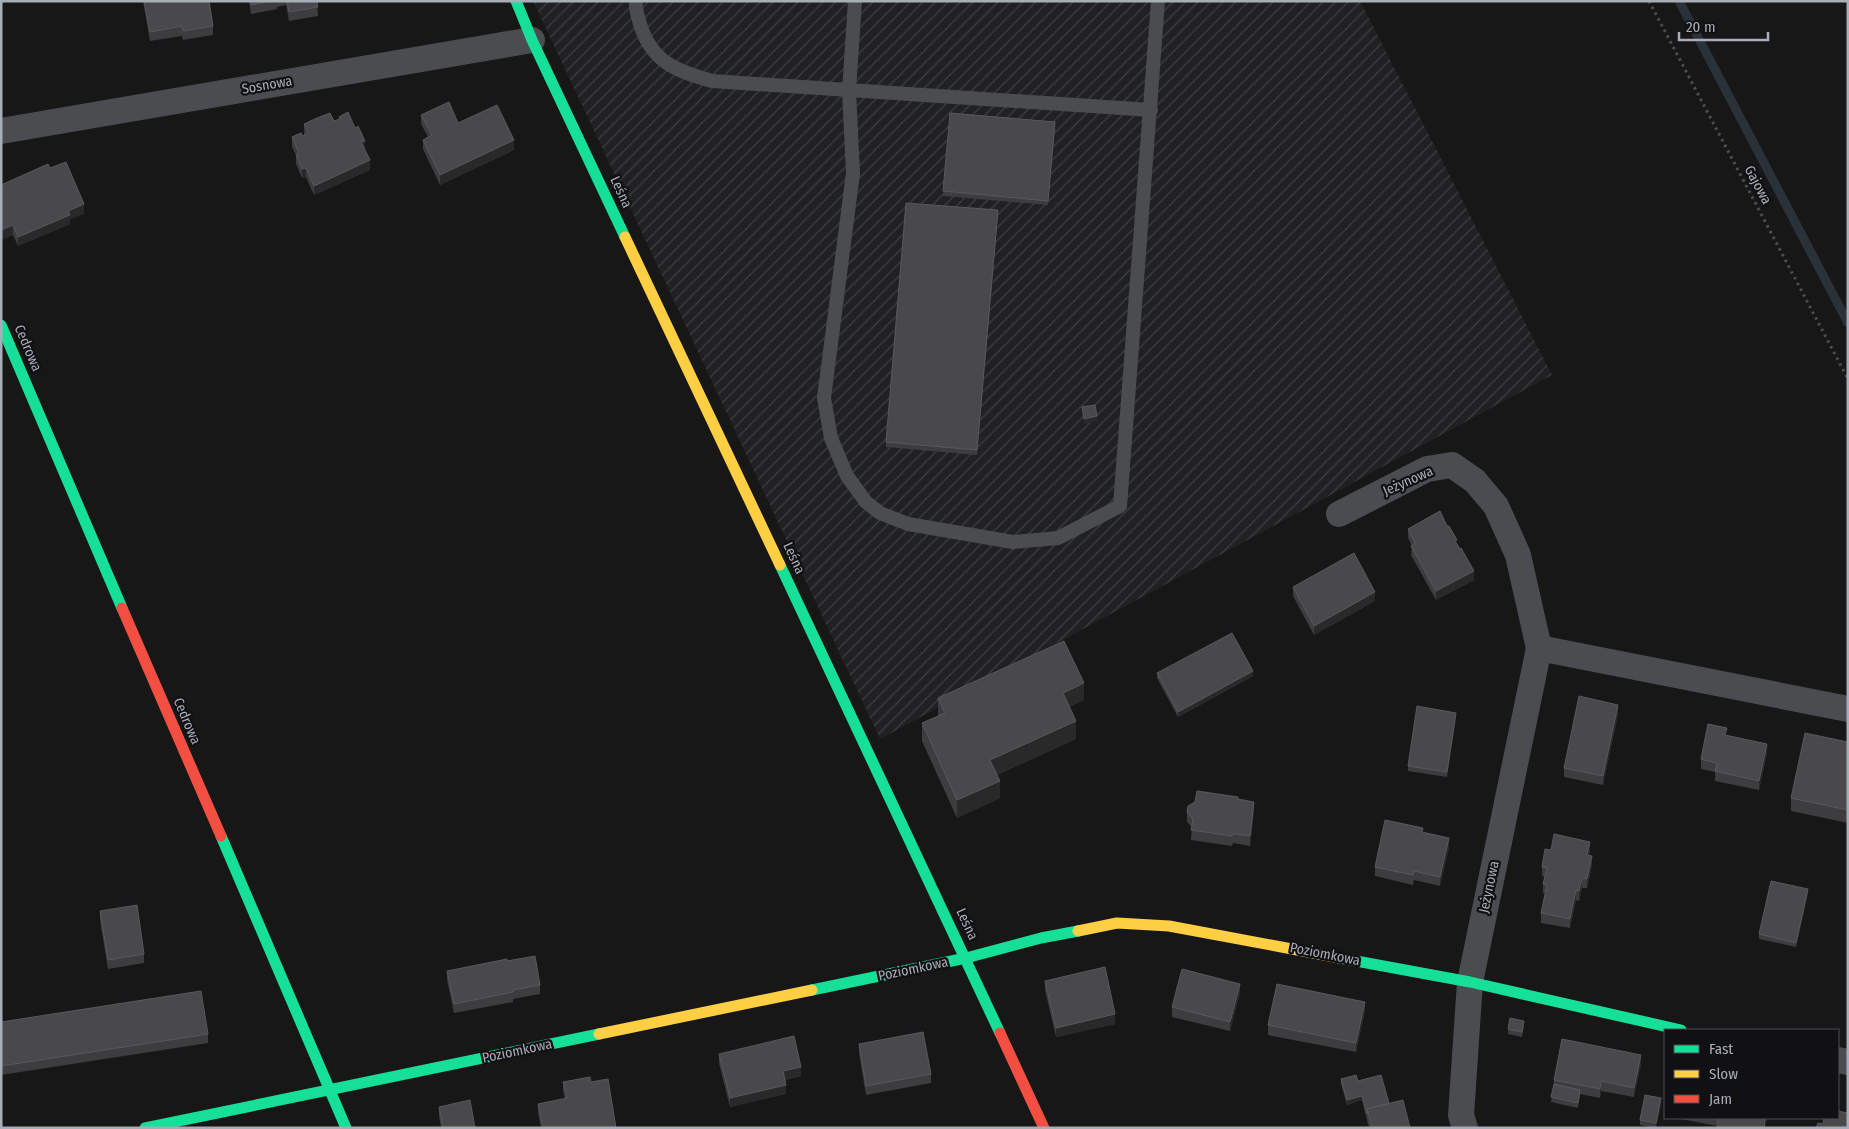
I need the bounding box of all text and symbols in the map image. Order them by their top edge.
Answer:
scale bar [1679,10,1768,42]
text: 20 m [1686,18,1716,36]
street label: Sosnowa [240,72,294,98]
street label: Gajowa [1741,163,1775,207]
street label: Leśna [606,173,636,211]
street label: Cedrowa [11,322,45,374]
street label: Jeżynowa [1380,462,1436,500]
street label: Leśna [779,539,809,577]
street label: Cedrowa [170,695,204,747]
street label: Jeżynowa [1475,859,1503,915]
street label: Leśna [952,905,982,943]
street label: Poziomkowa [1289,939,1362,969]
street label: Poziomkowa [877,953,950,985]
legend [1664,1029,1839,1119]
street label: Poziomkowa [481,1035,554,1067]
text: Fast [1709,1040,1733,1058]
text: Slow [1709,1065,1738,1083]
text: Jam [1709,1090,1732,1108]

